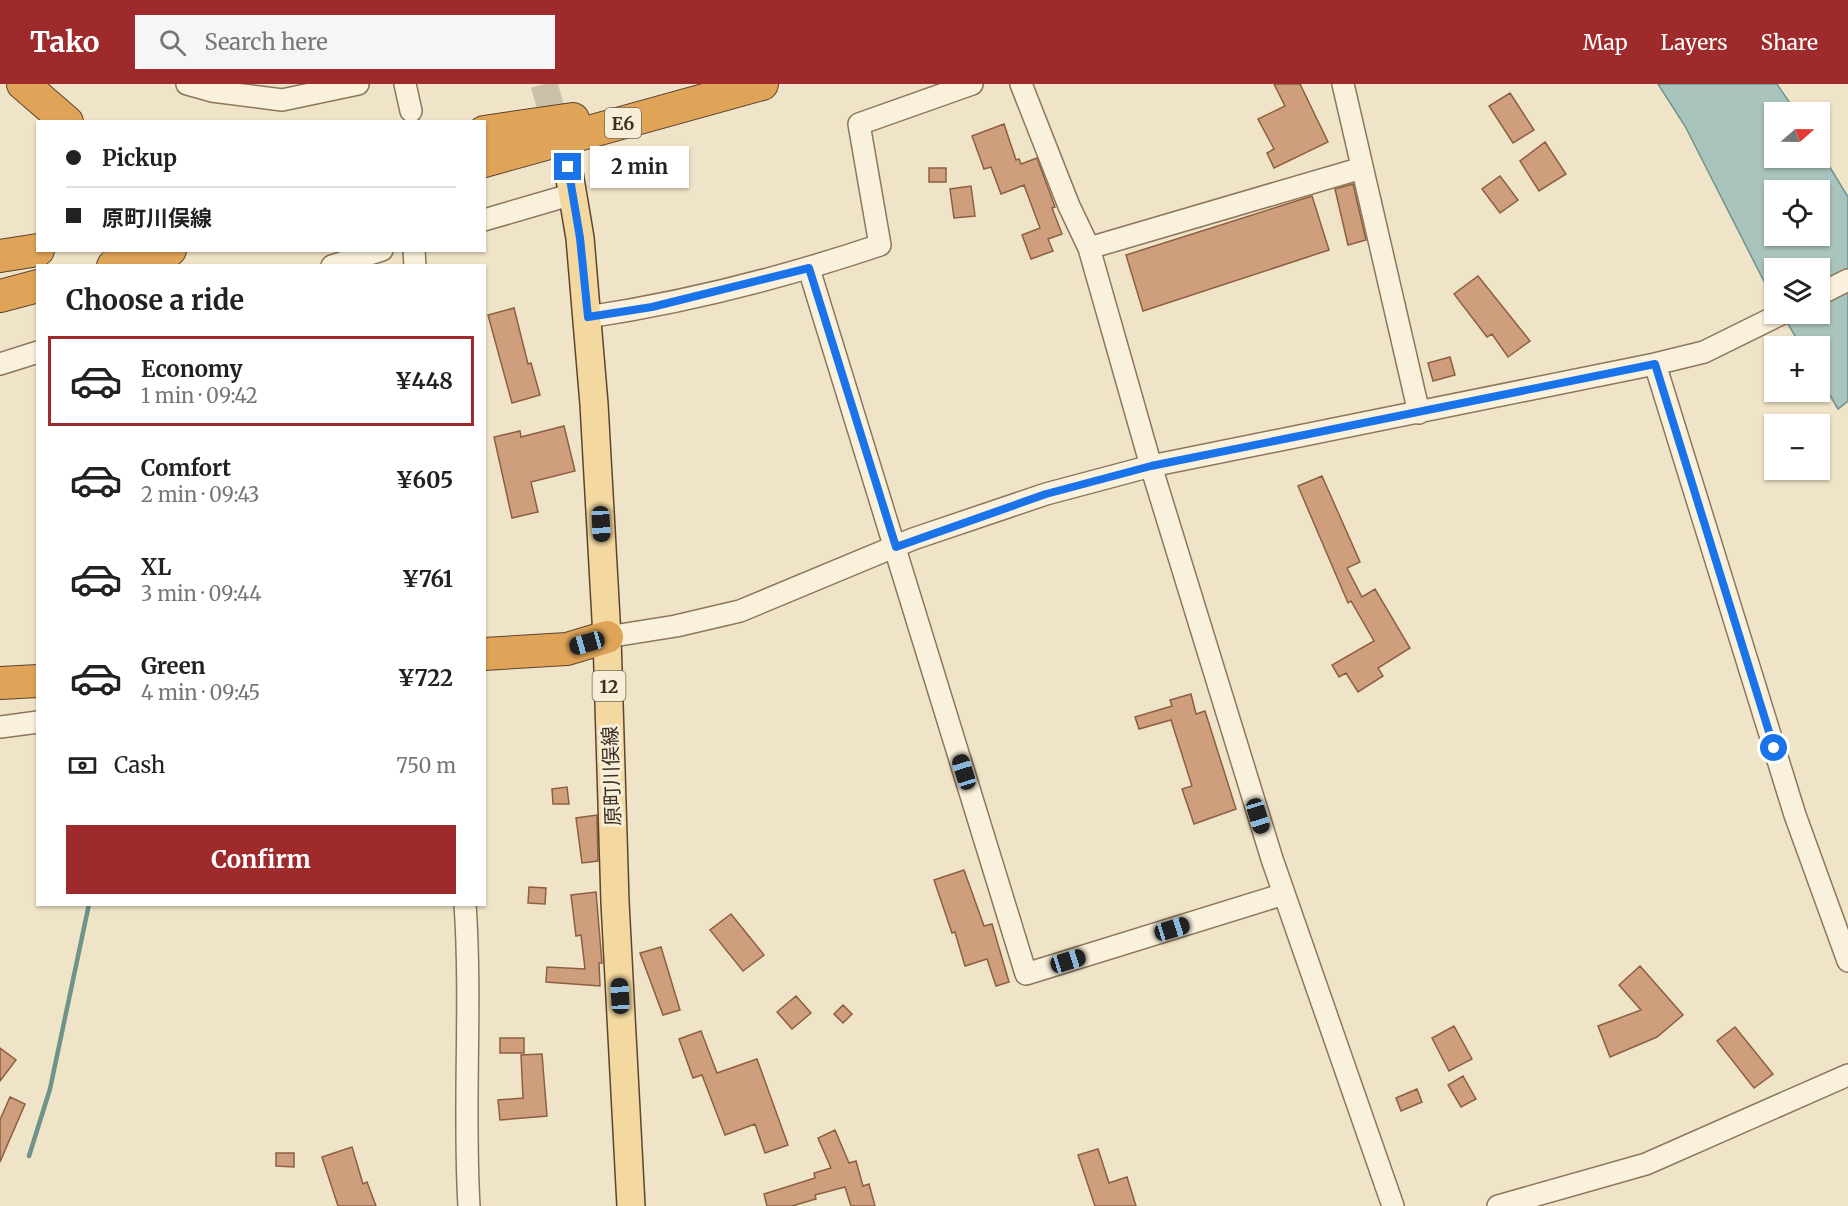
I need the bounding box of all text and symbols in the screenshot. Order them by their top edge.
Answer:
search box [135,15,555,69]
text: Tako [30,24,99,60]
icon: search [156,26,189,59]
text: Search here [204,28,328,56]
text: Map [1583,29,1628,56]
text: Layers [1661,29,1728,56]
text: Share [1761,29,1818,56]
north arrow [1764,102,1830,168]
map controls [1764,102,1830,480]
road number: E6 [605,108,641,138]
text: Pickup [102,144,177,172]
callout: 2 min [589,146,688,188]
route end [554,153,581,180]
text: 2 min [611,154,668,179]
button: locate [1764,180,1830,246]
text: 原町川俣線 [102,204,212,232]
button: layers [1764,258,1830,324]
text: Choose a ride [66,283,244,317]
button: + [1764,336,1830,402]
icon: car [69,354,123,408]
text: Economy [141,355,242,383]
text: ¥448 [395,367,453,395]
text: 1 min · 09:42 [141,383,258,408]
button: − [1764,414,1830,480]
icon: car [69,453,123,507]
text: Comfort [141,454,231,482]
text: ¥605 [396,466,453,494]
text: 2 min · 09:43 [141,482,259,507]
car [591,506,611,542]
icon: car [69,552,123,606]
text: XL [141,553,171,581]
text: ¥761 [402,565,453,593]
text: 3 min · 09:44 [141,581,262,606]
car [567,629,607,657]
icon: car [69,651,123,705]
text: Green [141,652,205,680]
text: ¥722 [398,664,453,692]
road number: 12 [592,671,626,701]
text: 4 min · 09:45 [141,680,260,705]
street label: 原町川俣線 [597,726,625,826]
route start [1760,734,1787,761]
icon: cash [66,749,99,782]
text: Cash [114,751,165,779]
car [950,752,978,792]
text: 750 m [396,753,456,778]
car [1244,796,1272,836]
button: Confirm [66,825,456,894]
car [1152,915,1192,943]
car [1048,947,1088,975]
car [610,978,630,1014]

